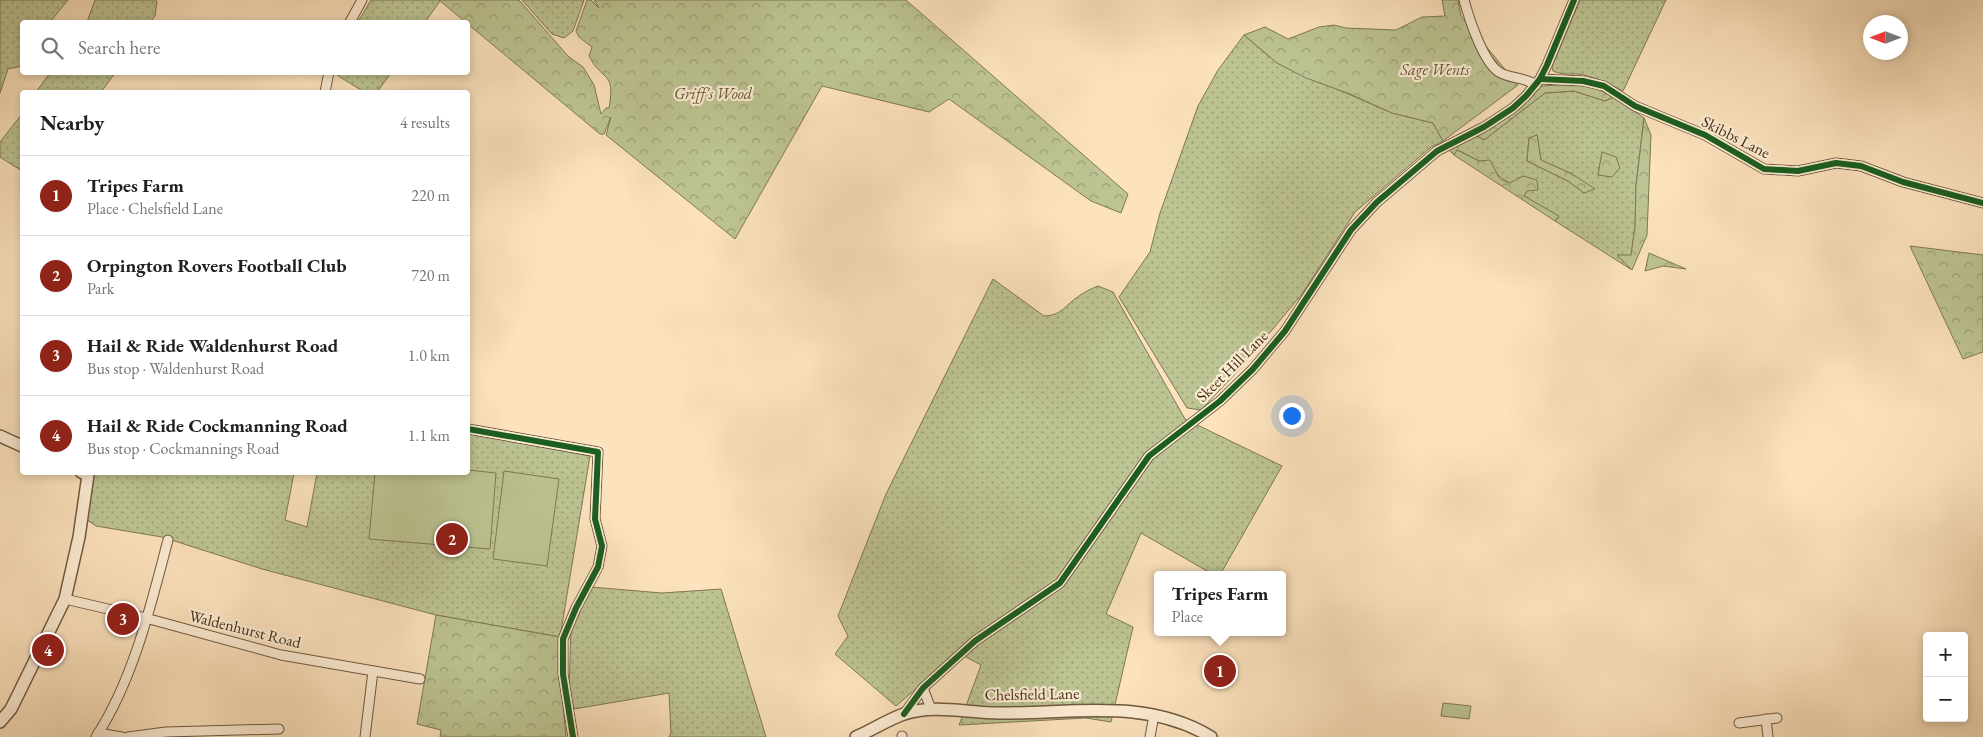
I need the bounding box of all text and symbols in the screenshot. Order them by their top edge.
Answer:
north arrow [1863,15,1908,60]
search box [20,20,470,75]
icon: search [38,34,66,62]
text: Search here [78,35,160,60]
park label: Sage Wents [1400,59,1470,80]
park label: Griff's Wood [674,83,753,104]
text: Nearby [40,109,104,136]
street label: Skibbs Lane [1698,111,1774,163]
text: 4 results [400,112,450,133]
text: Tripes Farm [87,173,184,198]
text: 1 [52,185,60,206]
text: 220 m [411,185,450,206]
text: Place · Chelsfield Lane [87,198,223,219]
text: Orpington Rovers Football Club [87,253,347,278]
text: 2 [52,265,60,286]
text: 720 m [411,265,450,286]
text: Park [87,278,114,299]
street label: Skeet Hill Lane [1191,325,1273,407]
text: Hail & Ride Waldenhurst Road [87,333,338,358]
text: 3 [52,345,60,366]
text: 1.0 km [408,345,450,366]
text: Bus stop · Waldenhurst Road [87,358,264,379]
your location [1279,403,1305,429]
text: Hail & Ride Cockmanning Road [87,413,348,438]
text: 4 [52,425,60,446]
text: 1.1 km [408,425,450,446]
text: Bus stop · Cockmannings Road [87,438,279,459]
pin: 2 [436,520,468,558]
popup [1154,571,1286,636]
text: Tripes Farm [1172,581,1268,606]
pin: 3 [107,600,139,638]
street label: Waldenhurst Road [187,605,304,653]
text: Place [1172,606,1203,627]
pin: 4 [32,631,64,669]
map controls [1923,632,1968,722]
button: + [1923,632,1968,677]
pin: 1 [1204,652,1236,690]
button: − [1923,677,1968,722]
street label: Chelsfield Lane [984,683,1080,705]

